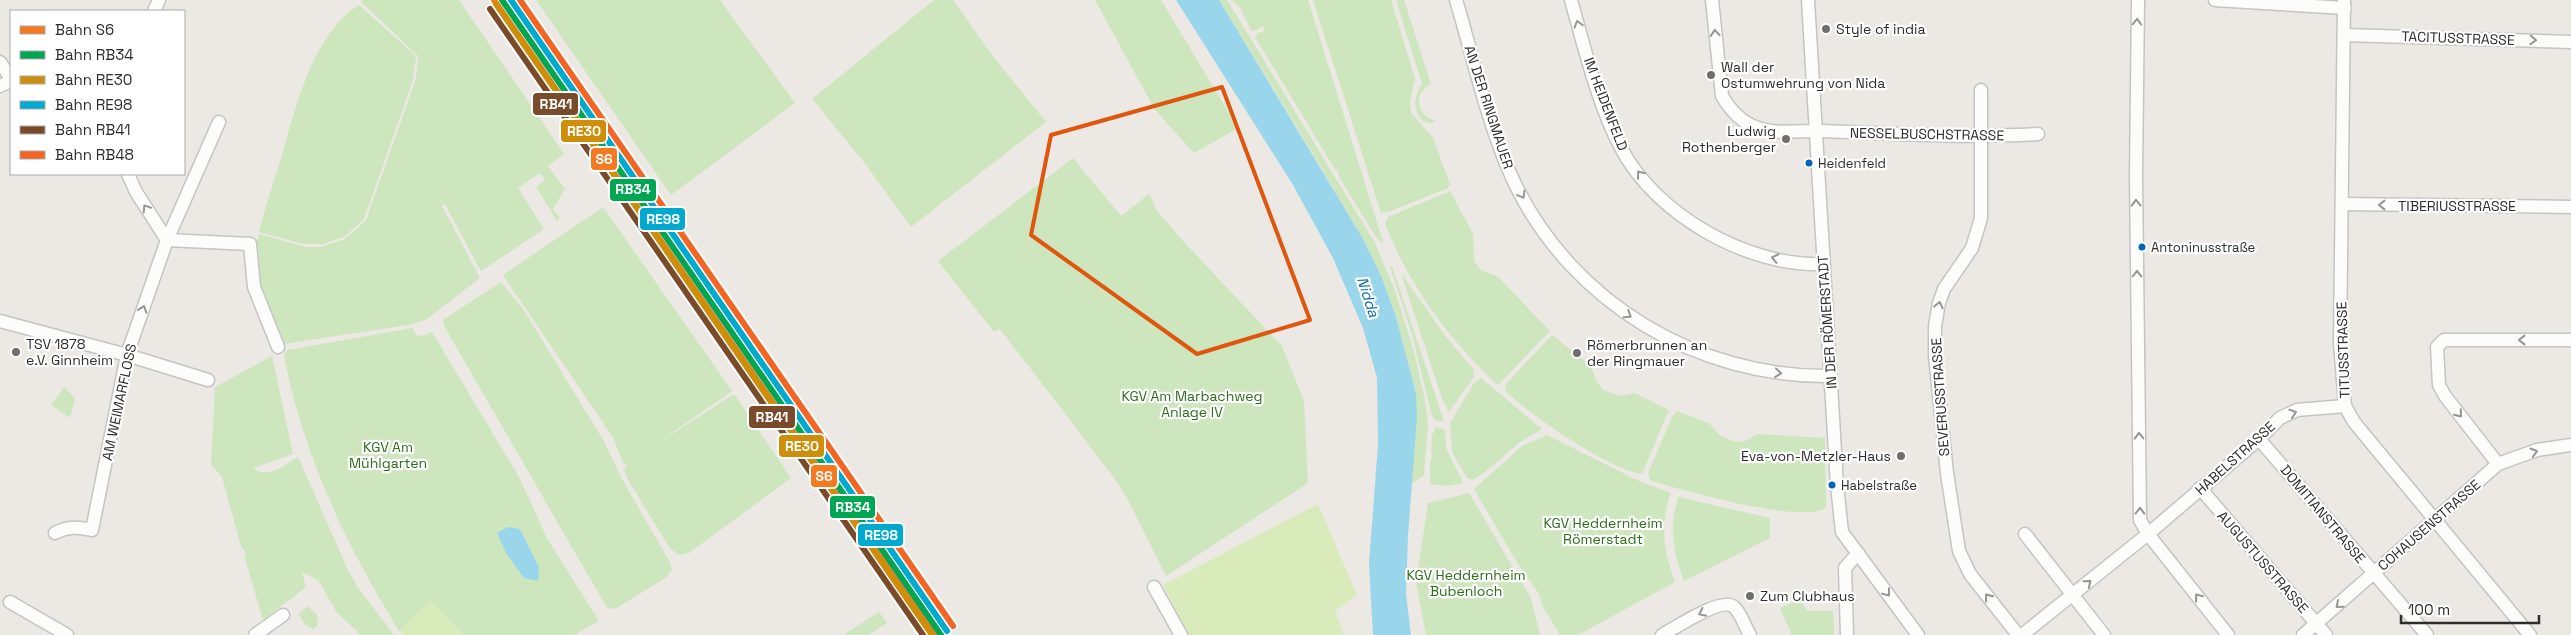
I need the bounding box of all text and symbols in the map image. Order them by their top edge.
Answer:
legend [10,10,185,175]
one-way arrow [2132,17,2143,25]
text: Bahn S6 [55,20,114,39]
one-way arrow [1573,20,1583,29]
place label: Style of india [1836,20,1926,38]
marker: Style of india [1820,23,1832,35]
street label: TACITUSSTRASSE [2401,27,2515,49]
one-way arrow [1709,29,1720,37]
one-way arrow [2529,35,2537,46]
street label: AN DER RINGMAUER [1461,43,1518,171]
text: Bahn RB34 [55,45,134,64]
street label: IM HEIDENFELD [1580,55,1632,153]
place label: Wall der Ostumwehrung von Nida [1721,58,1885,92]
marker: Wall der Ostumwehrung von Nida [1705,69,1717,81]
text: Bahn RE30 [55,70,132,89]
line badge: RB41 [532,92,579,116]
text: Bahn RE98 [55,95,132,114]
text: RB41 [540,95,572,113]
line badge: RE30 [560,119,607,143]
text: Bahn RB41 [55,120,130,139]
text: RE30 [567,122,601,140]
place label: Ludwig Rothenberger [1682,122,1776,156]
street label: NESSELBUSCHSTRASSE [1850,124,2004,144]
marker: Ludwig Rothenberger [1780,133,1792,145]
text: Bahn RB48 [55,145,134,164]
line badge: S6 [590,147,618,171]
text: S6 [595,150,613,168]
place label: Heidenfeld [1818,155,1886,172]
marker: Heidenfeld [1804,158,1814,168]
one-way arrow [1637,170,1646,180]
line badge: RB34 [609,178,657,202]
text: RB34 [615,180,651,198]
one-way arrow [1515,189,1525,198]
street label: TIBERIUSSTRASSE [2398,197,2516,215]
one-way arrow [2131,199,2141,206]
one-way arrow [2378,200,2386,210]
one-way arrow [143,204,153,213]
line badge: RE98 [639,207,686,231]
text: RE98 [646,210,680,228]
place label: Antoninusstraße [2151,239,2255,256]
marker: Antoninusstraße [2137,242,2147,252]
one-way arrow [1771,253,1780,264]
street label: IN DER RÖMERSTADT [1813,254,1841,390]
one-way arrow [2132,270,2142,278]
water label: Nidda [1353,274,1384,320]
one-way arrow [1933,300,1944,309]
street label: TITUSSTRASSE [2332,301,2354,399]
one-way arrow [137,305,147,313]
one-way arrow [1623,309,1632,318]
place label: TSV 1878 e.V. Ginnheim [26,335,113,369]
one-way arrow [2518,335,2526,345]
place label: Römerbrunnen an der Ringmauer [1587,336,1707,370]
street label: SEVERUSSTRASSE [1927,337,1953,457]
street label: AM WEIMARFLOSS [98,342,140,462]
marker: TSV 1878 e.V. Ginnheim [10,346,22,358]
marker: Römerbrunnen an der Ringmauer [1571,347,1583,359]
one-way arrow [1775,367,1783,378]
park label: KGV Am Marbachweg Anlage IV [1121,387,1263,421]
line badge: RB41 [748,405,796,429]
text: RB41 [756,408,788,426]
one-way arrow [2453,408,2461,417]
one-way arrow [2288,409,2296,419]
street label: HABELSTRASSE [2191,417,2279,499]
one-way arrow [2134,432,2145,440]
line badge: RE30 [778,434,825,458]
text: RE30 [785,437,819,455]
park label: KGV Am Mühlgarten [349,438,427,472]
place label: Eva-von-Metzler-Haus [1741,447,1891,465]
one-way arrow [2529,447,2538,457]
marker: Eva-von-Metzler-Haus [1895,450,1907,462]
street label: DOMITIANSTRASSE [2277,461,2369,567]
line badge: S6 [810,464,838,488]
text: S6 [815,467,833,485]
street label: COHAUSENSTRASSE [2374,475,2484,575]
place label: Habelstraße [1841,477,1917,494]
marker: Habelstraße [1827,480,1837,490]
line badge: RB34 [829,495,876,519]
text: RB34 [835,498,871,516]
one-way arrow [2135,507,2145,514]
street label: AUGUSTUSSTRASSE [2214,507,2312,617]
park label: KGV Heddernheim Römerstadt [1543,514,1663,548]
line badge: RE98 [857,523,904,547]
text: RE98 [864,526,898,544]
park label: KGV Heddernheim Bubenloch [1406,566,1526,600]
one-way arrow [2082,581,2091,589]
place label: Zum Clubhaus [1760,587,1855,605]
one-way arrow [1881,587,1890,597]
marker: Zum Clubhaus [1744,590,1756,602]
scale bar [2401,592,2538,624]
one-way arrow [1986,594,1994,603]
one-way arrow [2195,594,2203,603]
one-way arrow [2335,599,2344,608]
text: 100 m [2408,600,2450,619]
one-way arrow [1699,607,1708,617]

